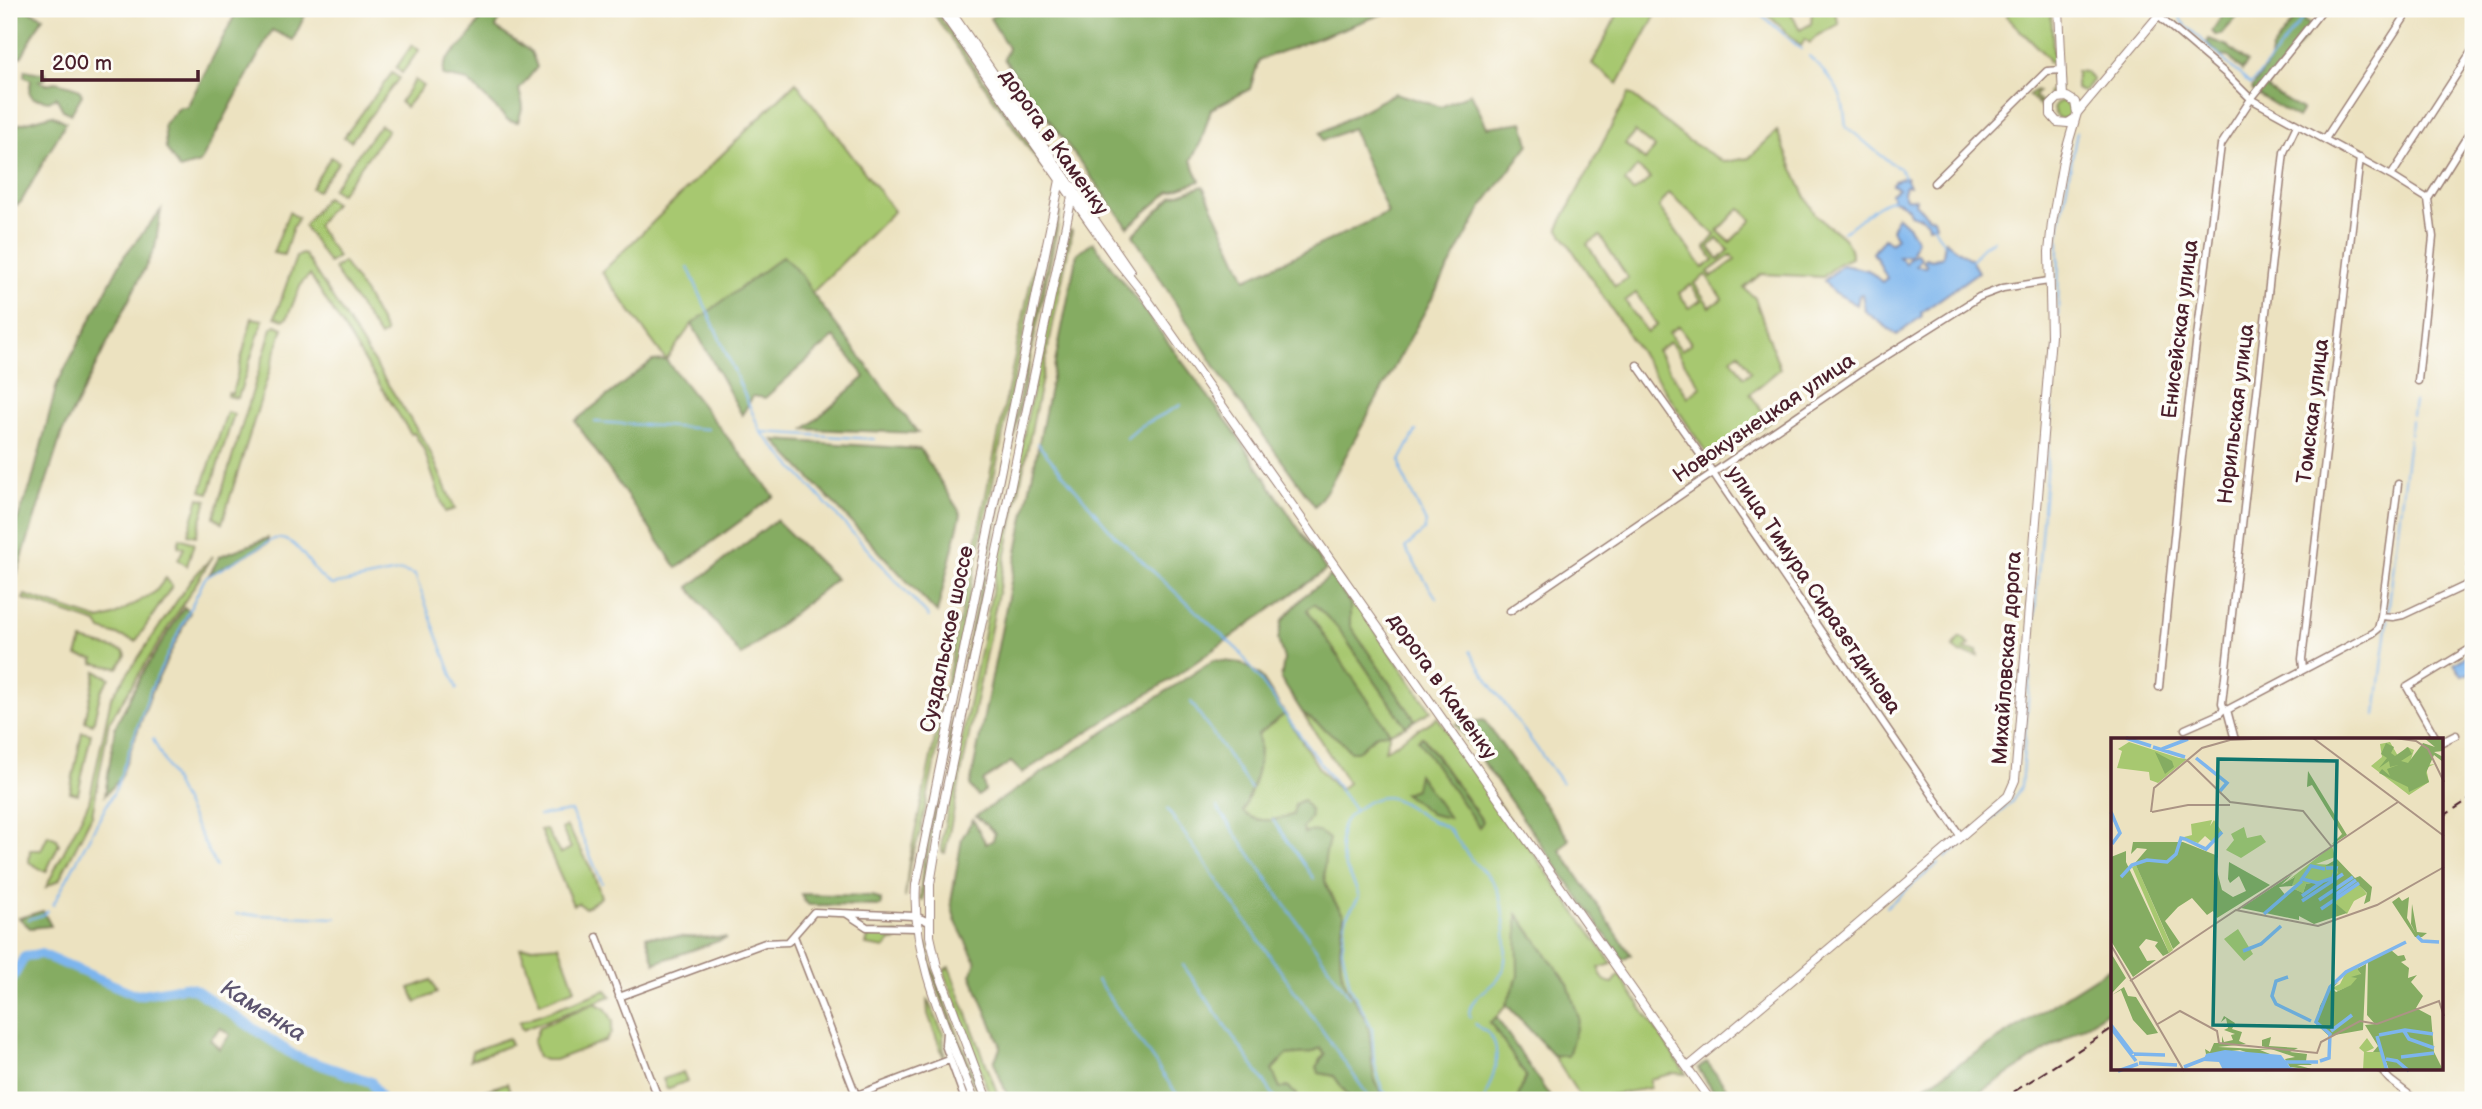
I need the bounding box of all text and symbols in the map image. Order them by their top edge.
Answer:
scale bar [42,38,198,82]
text: 200 m [52,51,112,76]
street label: дорога в Каменку [994,64,1114,220]
street label: Енисейская улица [2157,237,2203,420]
street label: Норильская улица [2213,322,2260,506]
street label: Томская улица [2292,336,2334,485]
street label: Новокузнецкая улица [1668,347,1860,488]
street label: улица Тимура Сиразетдинова [1722,461,1907,719]
street label: Суздальское шоссе [915,543,979,735]
street label: Михайловская дорога [1987,550,2027,766]
street label: дорога в Каменку [1382,608,1502,764]
inset map [2111,738,2444,1070]
water label: Каменка [215,974,311,1048]

